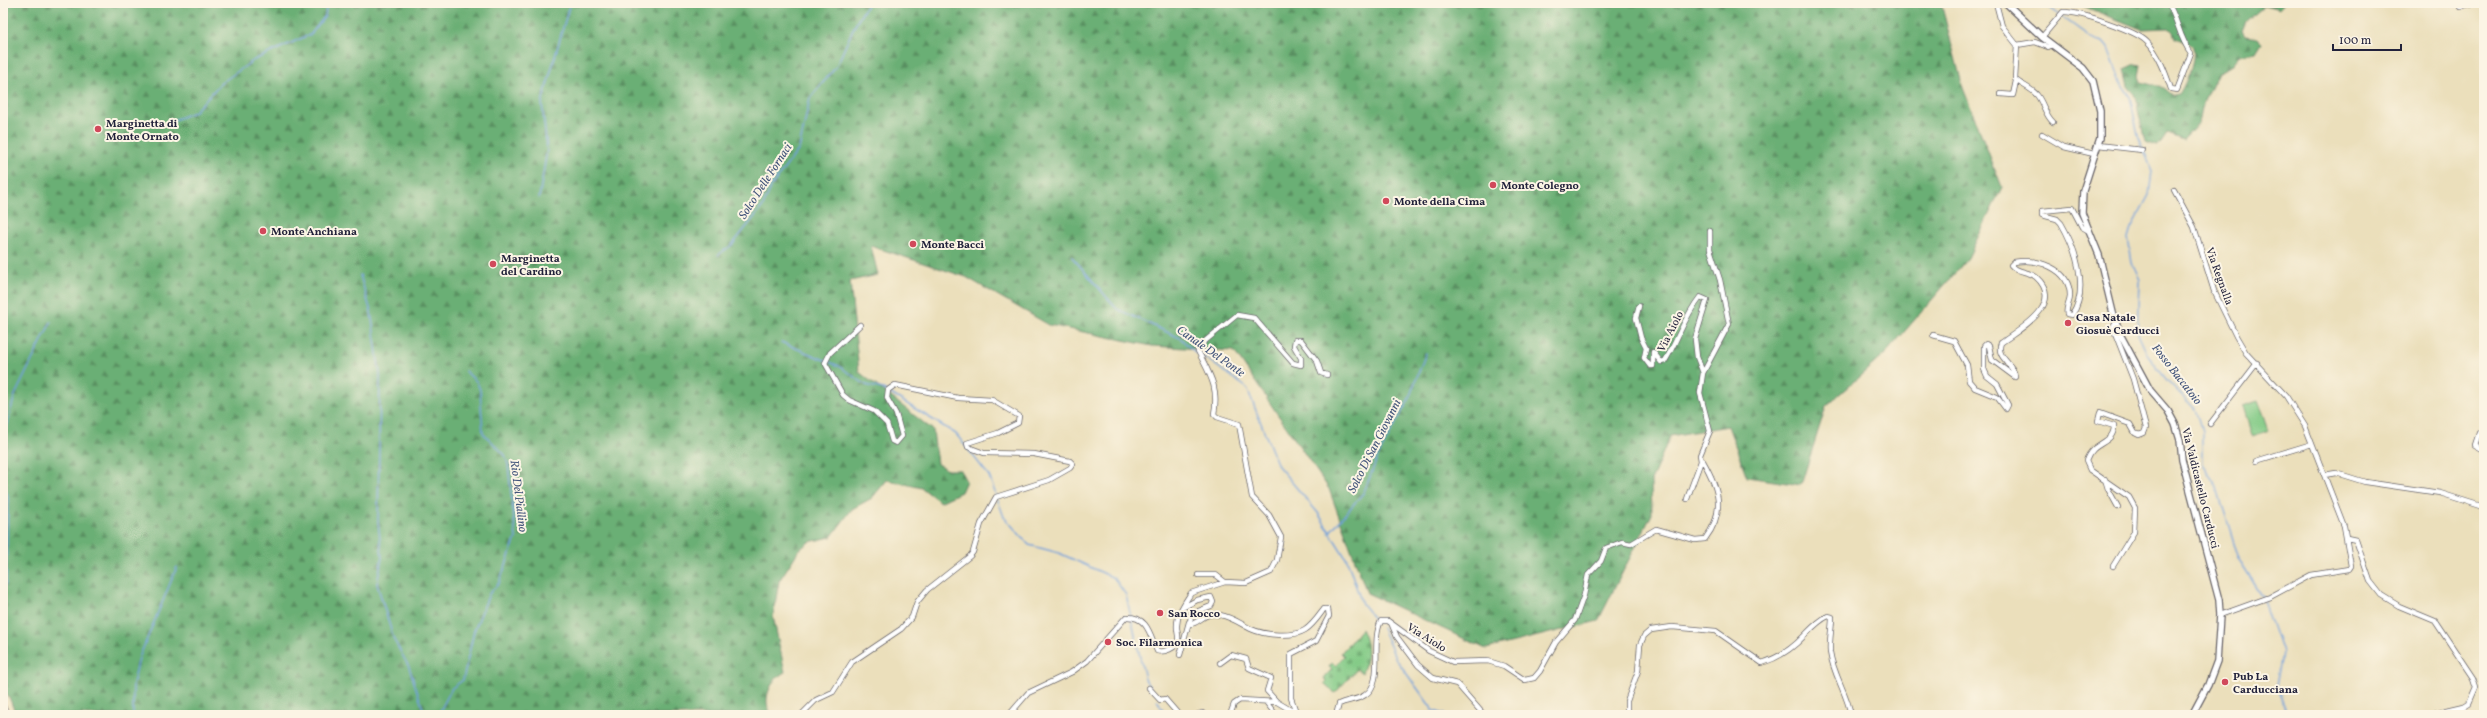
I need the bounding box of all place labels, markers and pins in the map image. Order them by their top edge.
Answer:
place label: Marginetta di Monte Ornato [106,117,179,145]
marker: Marginetta di Monte Ornato [93,124,103,134]
place label: Monte Colegno [1501,179,1579,194]
marker: Monte Colegno [1488,180,1498,190]
place label: Monte della Cima [1394,195,1485,210]
marker: Monte della Cima [1381,196,1391,206]
place label: Monte Anchiana [271,225,357,240]
marker: Monte Anchiana [258,226,268,236]
place label: Monte Bacci [921,238,984,253]
marker: Monte Bacci [908,239,918,249]
place label: Marginetta del Cardino [501,252,562,280]
marker: Marginetta del Cardino [488,259,498,269]
place label: Casa Natale Giosuè Carducci [2076,311,2159,339]
marker: Casa Natale Giosuè Carducci [2063,318,2073,328]
place label: San Rocco [1168,607,1220,622]
marker: San Rocco [1155,608,1165,618]
place label: Soc. Filarmonica [1116,636,1203,651]
marker: Soc. Filarmonica [1103,637,1113,647]
place label: Pub La Carducciana [2233,670,2298,698]
marker: Pub La Carducciana [2220,677,2230,687]

